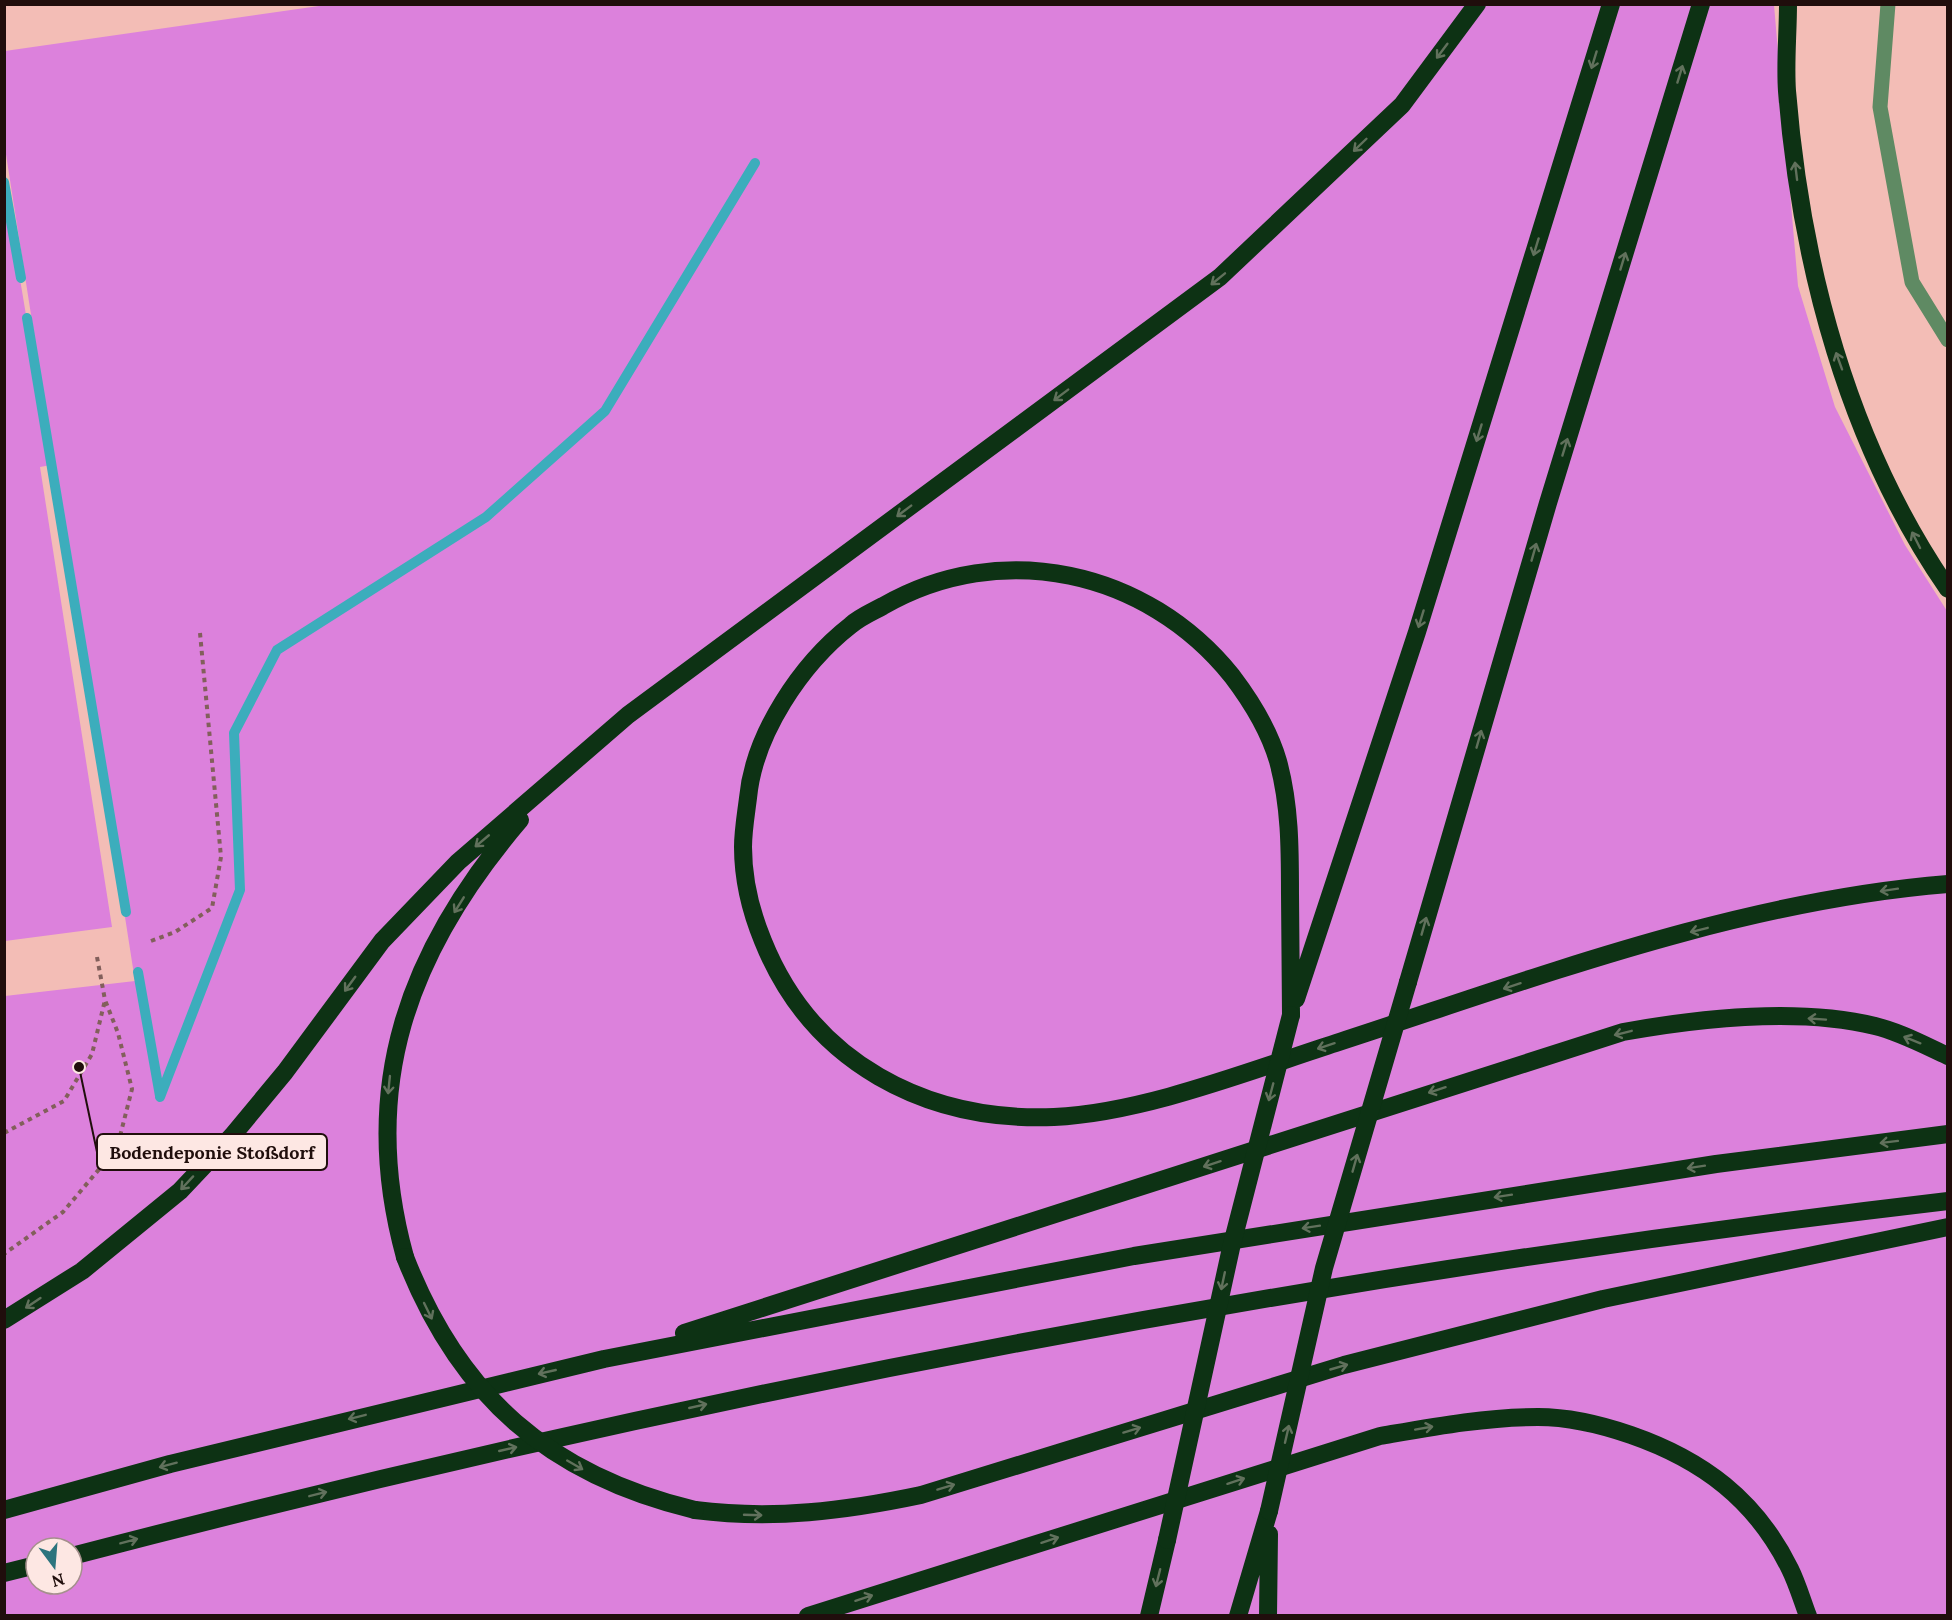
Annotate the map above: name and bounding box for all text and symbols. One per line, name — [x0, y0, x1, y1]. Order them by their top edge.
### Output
one-way arrow — [1435, 43, 1448, 59]
one-way arrow — [1588, 50, 1599, 69]
one-way arrow — [1675, 65, 1686, 84]
one-way arrow — [1352, 138, 1367, 152]
one-way arrow — [1790, 162, 1801, 182]
one-way arrow — [1530, 237, 1541, 256]
one-way arrow — [1618, 252, 1629, 271]
one-way arrow — [1210, 272, 1226, 285]
one-way arrow — [1833, 352, 1844, 371]
one-way arrow — [1054, 389, 1070, 401]
one-way arrow — [1473, 423, 1484, 442]
one-way arrow — [1560, 438, 1571, 457]
one-way arrow — [897, 505, 913, 517]
one-way arrow — [1909, 531, 1921, 549]
one-way arrow — [1529, 543, 1540, 562]
one-way arrow — [1415, 609, 1426, 628]
one-way arrow — [1474, 730, 1485, 749]
one-way arrow — [475, 834, 490, 848]
one-way arrow — [1880, 884, 1900, 895]
one-way arrow — [453, 896, 465, 913]
one-way arrow — [1419, 917, 1430, 936]
one-way arrow — [1689, 924, 1708, 936]
one-way arrow — [344, 975, 357, 991]
one-way arrow — [1503, 981, 1522, 992]
one-way arrow — [1807, 1013, 1827, 1024]
one-way arrow — [1614, 1027, 1633, 1039]
one-way arrow — [1903, 1034, 1922, 1045]
one-way arrow — [1317, 1041, 1336, 1052]
one-way arrow — [383, 1075, 394, 1094]
one-way arrow — [1265, 1083, 1276, 1102]
one-way arrow — [1428, 1086, 1447, 1097]
callout: Bodendeponie Stoßdorf — [97, 1134, 327, 1170]
one-way arrow — [1880, 1136, 1900, 1147]
text: Bodendeponie Stoßdorf — [109, 1141, 316, 1164]
one-way arrow — [1350, 1154, 1361, 1173]
one-way arrow — [1203, 1160, 1222, 1171]
one-way arrow — [1687, 1162, 1707, 1173]
one-way arrow — [180, 1176, 194, 1191]
one-way arrow — [1494, 1191, 1514, 1202]
one-way arrow — [1301, 1222, 1321, 1233]
one-way arrow — [1217, 1271, 1228, 1291]
one-way arrow — [25, 1296, 42, 1309]
one-way arrow — [422, 1301, 434, 1319]
one-way arrow — [1329, 1361, 1348, 1372]
one-way arrow — [537, 1367, 557, 1378]
one-way arrow — [688, 1400, 707, 1411]
one-way arrow — [348, 1412, 367, 1424]
one-way arrow — [1413, 1423, 1433, 1434]
one-way arrow — [1122, 1424, 1141, 1435]
one-way arrow — [1281, 1424, 1293, 1443]
one-way arrow — [498, 1442, 517, 1454]
one-way arrow — [159, 1459, 178, 1471]
one-way arrow — [566, 1459, 583, 1471]
one-way arrow — [1226, 1475, 1245, 1486]
one-way arrow — [936, 1481, 955, 1492]
one-way arrow — [308, 1487, 327, 1499]
one-way arrow — [743, 1510, 763, 1521]
one-way arrow — [1040, 1533, 1059, 1544]
one-way arrow — [119, 1534, 138, 1546]
north arrow — [24, 1536, 84, 1596]
one-way arrow — [1151, 1568, 1163, 1587]
text: N — [49, 1569, 67, 1592]
one-way arrow — [854, 1592, 873, 1603]

